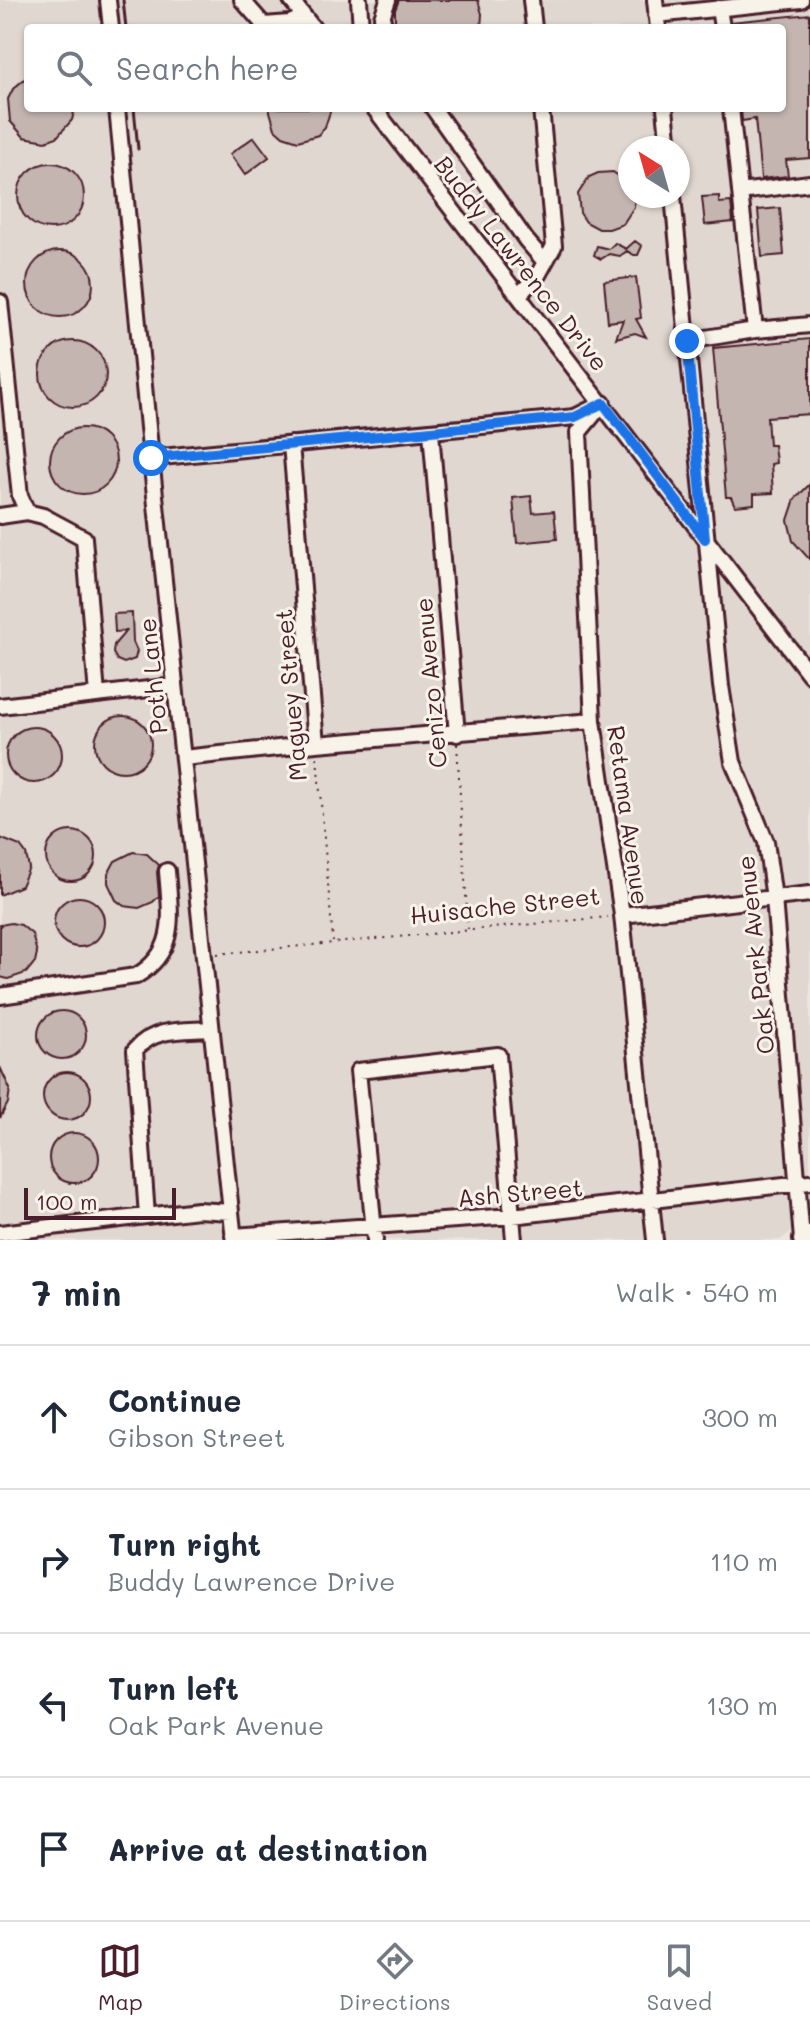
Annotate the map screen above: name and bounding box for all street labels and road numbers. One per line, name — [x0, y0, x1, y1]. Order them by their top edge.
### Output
street label: Buddy Lawrence Drive — [428, 149, 616, 377]
street label: Cenizo Avenue — [407, 597, 453, 769]
street label: Maguey Street — [267, 608, 313, 782]
street label: Poth Lane — [131, 616, 173, 736]
street label: Retama Avenue — [601, 723, 657, 907]
street label: Oak Park Avenue — [729, 854, 781, 1056]
street label: Huisache Street — [409, 880, 601, 930]
street label: Ash Street — [456, 1171, 584, 1213]

